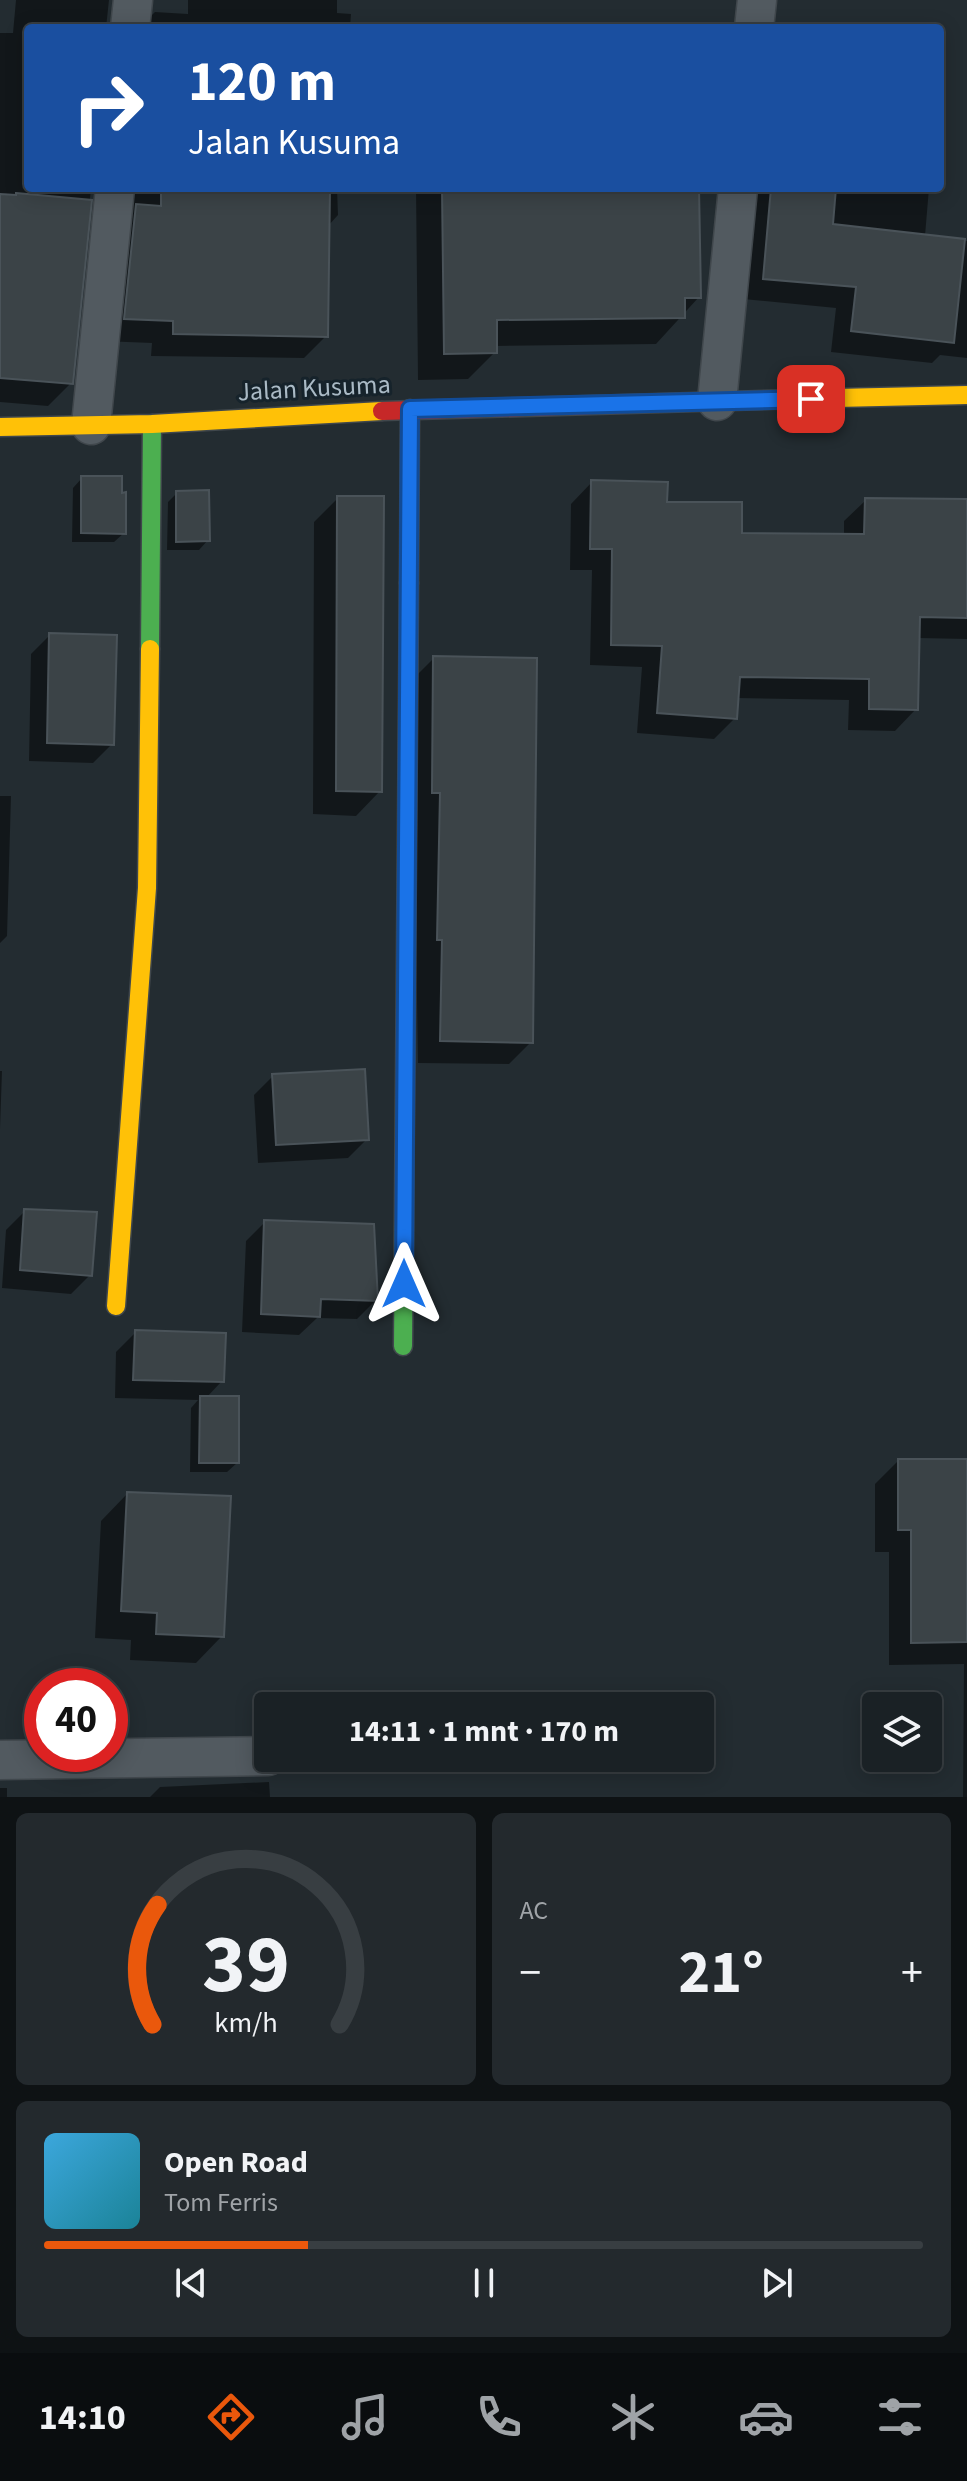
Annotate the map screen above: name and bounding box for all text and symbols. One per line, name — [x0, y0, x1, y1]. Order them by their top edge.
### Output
text: 120 m — [188, 43, 336, 122]
icon: right — [56, 56, 160, 160]
text: Jalan Kusuma — [188, 117, 400, 168]
pin — [777, 365, 845, 433]
street label: Jalan Kusuma — [237, 366, 391, 410]
icon: arrive — [789, 377, 833, 421]
position arrow — [362, 1242, 446, 1326]
speed limit sign: 40 — [24, 1668, 128, 1772]
map controls — [862, 1692, 942, 1772]
button: layers — [862, 1692, 942, 1772]
text: 14:11 · 1 mnt · 170 m — [349, 1710, 619, 1753]
text: AC — [520, 1892, 548, 1929]
text: 39 — [202, 1906, 290, 2024]
text: 21° — [679, 1931, 764, 2016]
text: − — [520, 1942, 541, 2005]
text: + — [901, 1942, 923, 2005]
text: km/h — [214, 2003, 277, 2043]
text: Open Road — [164, 2141, 308, 2184]
text: Tom Ferris — [164, 2184, 278, 2221]
icon: previous — [169, 2261, 213, 2305]
icon: pause — [462, 2261, 506, 2305]
icon: next — [755, 2261, 799, 2305]
icon: directions — [203, 2389, 259, 2445]
icon: music — [337, 2389, 393, 2445]
icon: phone — [471, 2389, 527, 2445]
icon: climate — [605, 2389, 661, 2445]
icon: car — [738, 2389, 794, 2445]
icon: filters — [872, 2389, 928, 2445]
text: 14:10 — [39, 2392, 126, 2443]

